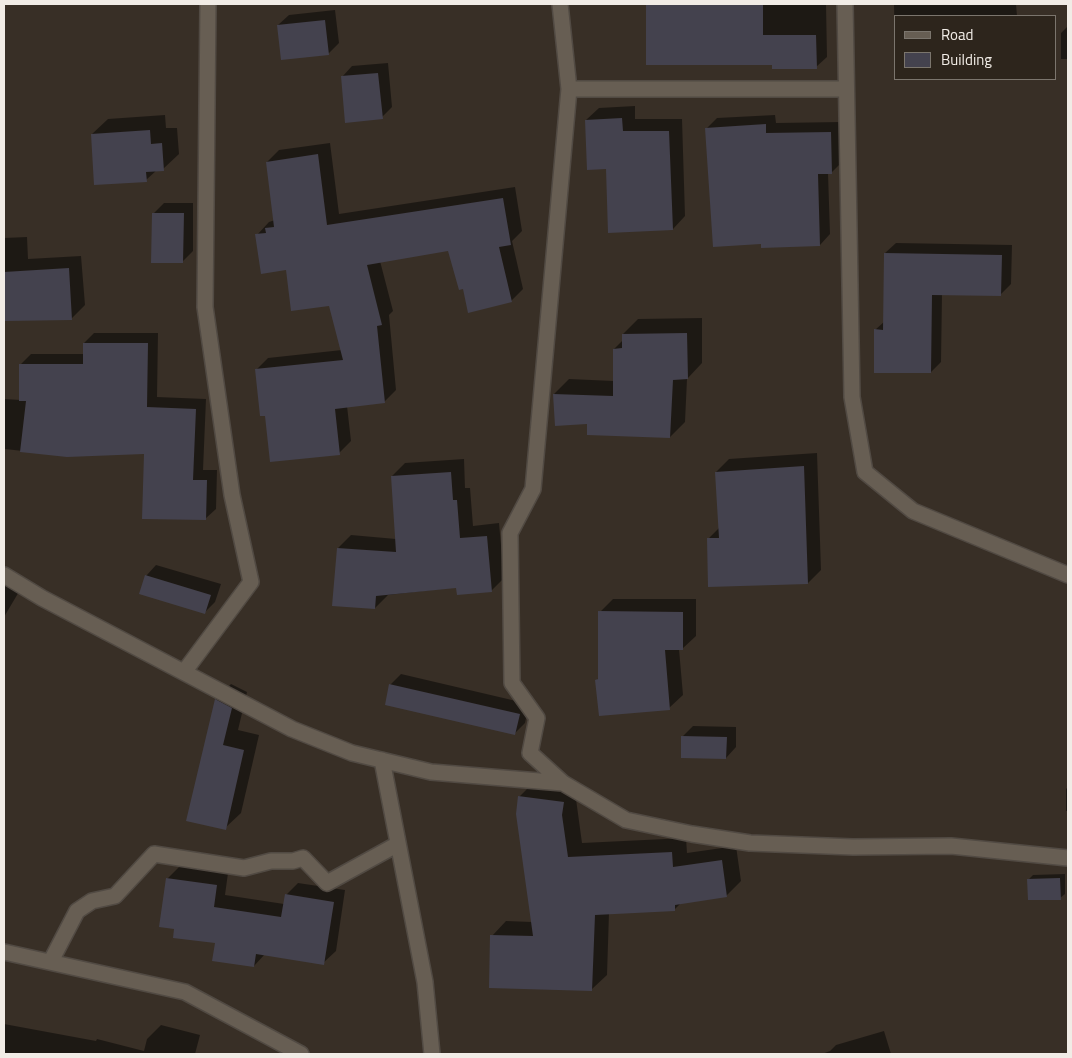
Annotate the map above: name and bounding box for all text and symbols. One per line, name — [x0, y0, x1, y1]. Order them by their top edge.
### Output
legend — [894, 15, 1057, 80]
text: Road — [941, 23, 973, 46]
text: Building — [941, 48, 992, 71]

